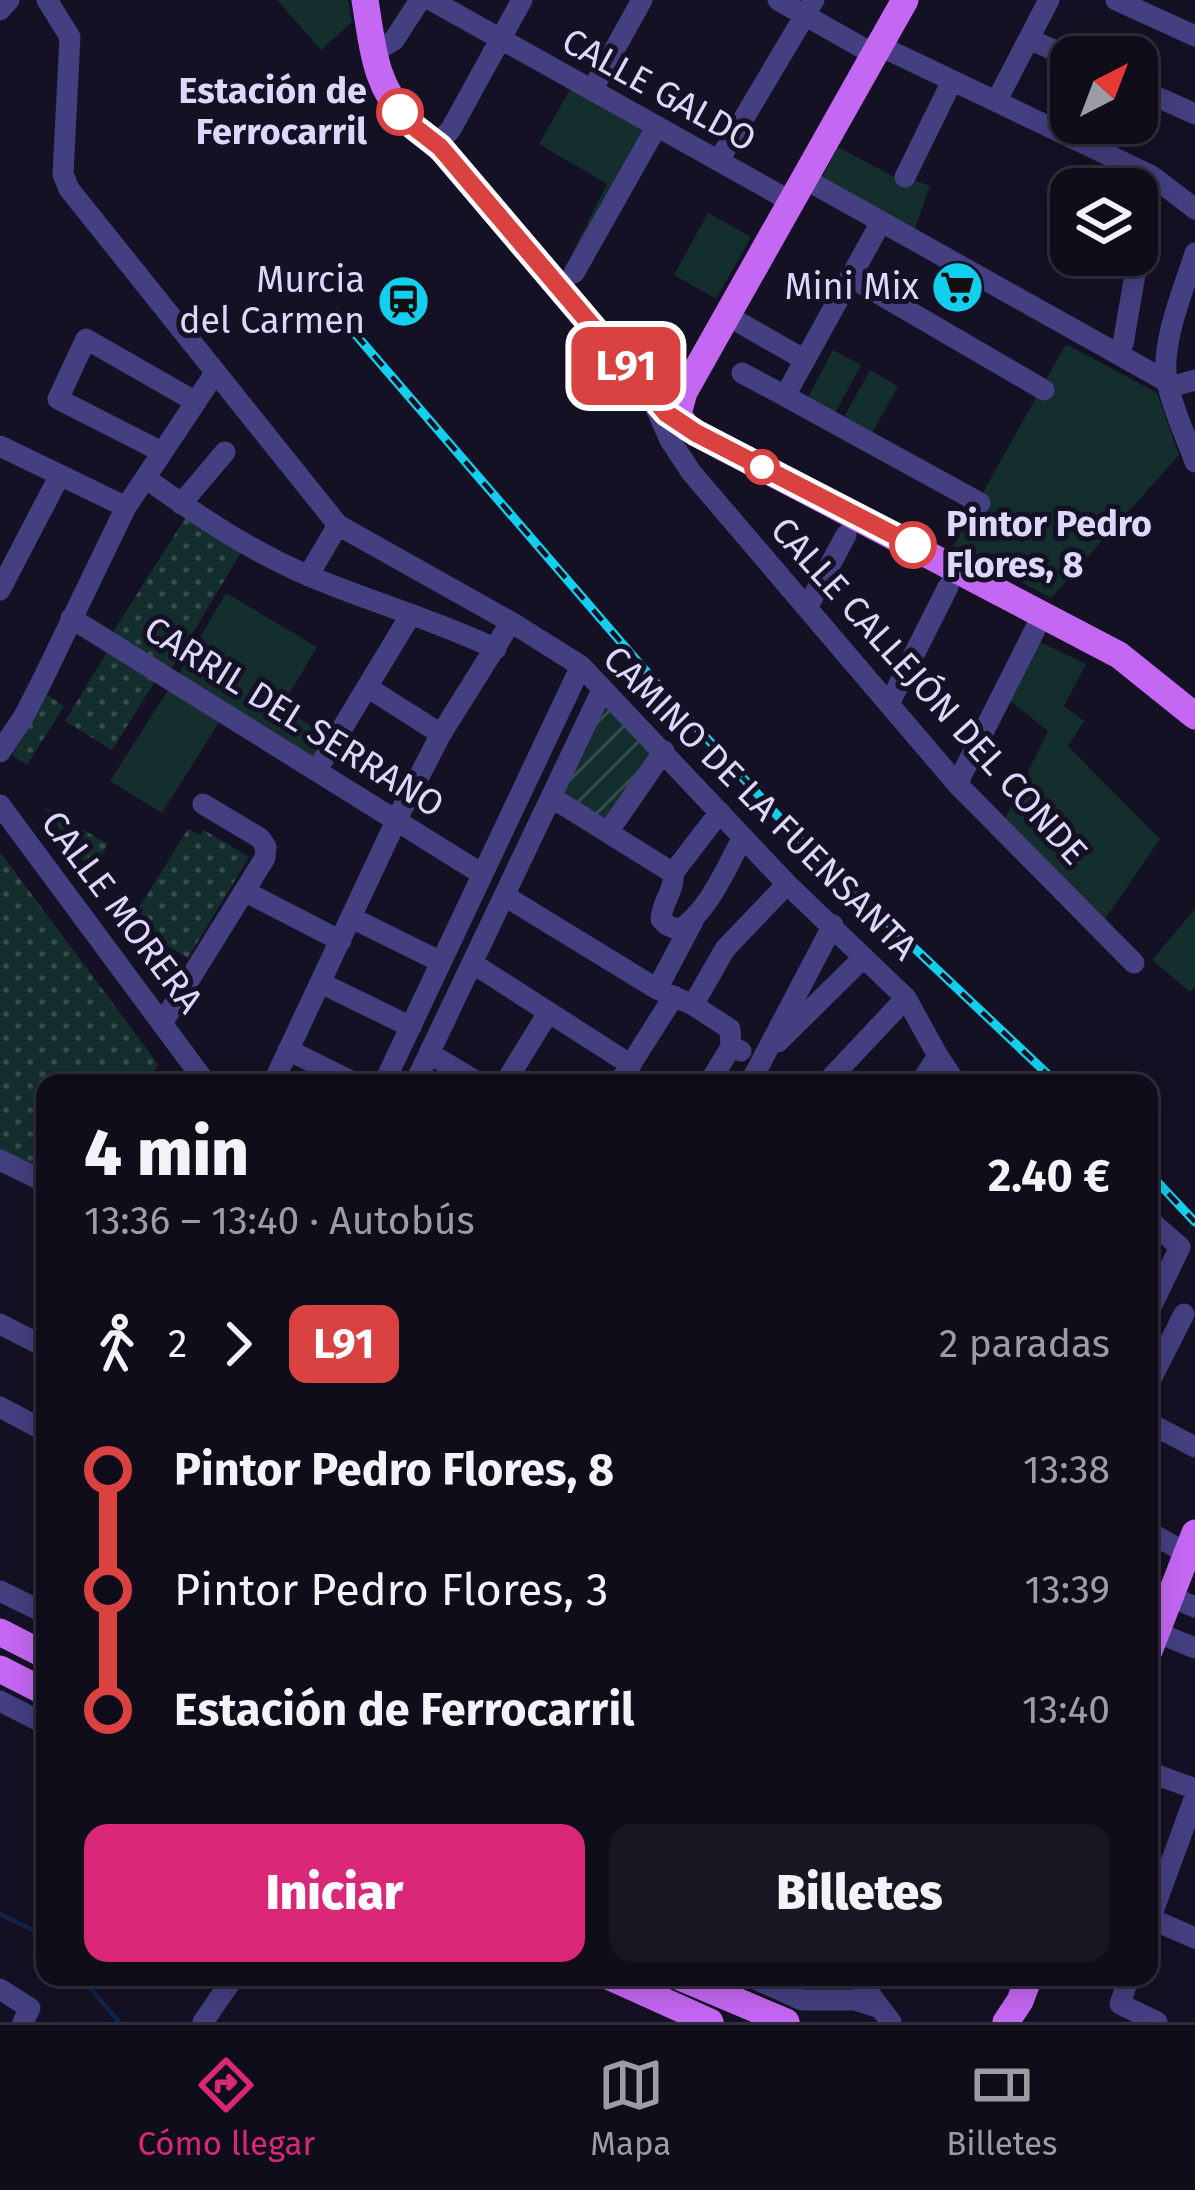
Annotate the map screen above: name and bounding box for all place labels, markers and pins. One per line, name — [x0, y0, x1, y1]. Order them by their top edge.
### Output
place label: Estación de Ferrocarril — [178, 69, 367, 154]
marker: Estación de Ferrocarril — [378, 90, 422, 134]
place label: Murcia del Carmen — [179, 258, 365, 343]
supermarket icon: Mini Mix — [930, 259, 986, 315]
place label: Mini Mix — [784, 265, 920, 309]
station icon: Murcia del Carmen — [376, 273, 432, 329]
unlabelled marker — [746, 451, 778, 483]
place label: Pintor Pedro Flores, 8 — [946, 502, 1152, 587]
marker: Pintor Pedro Flores, 8 — [891, 523, 935, 567]

